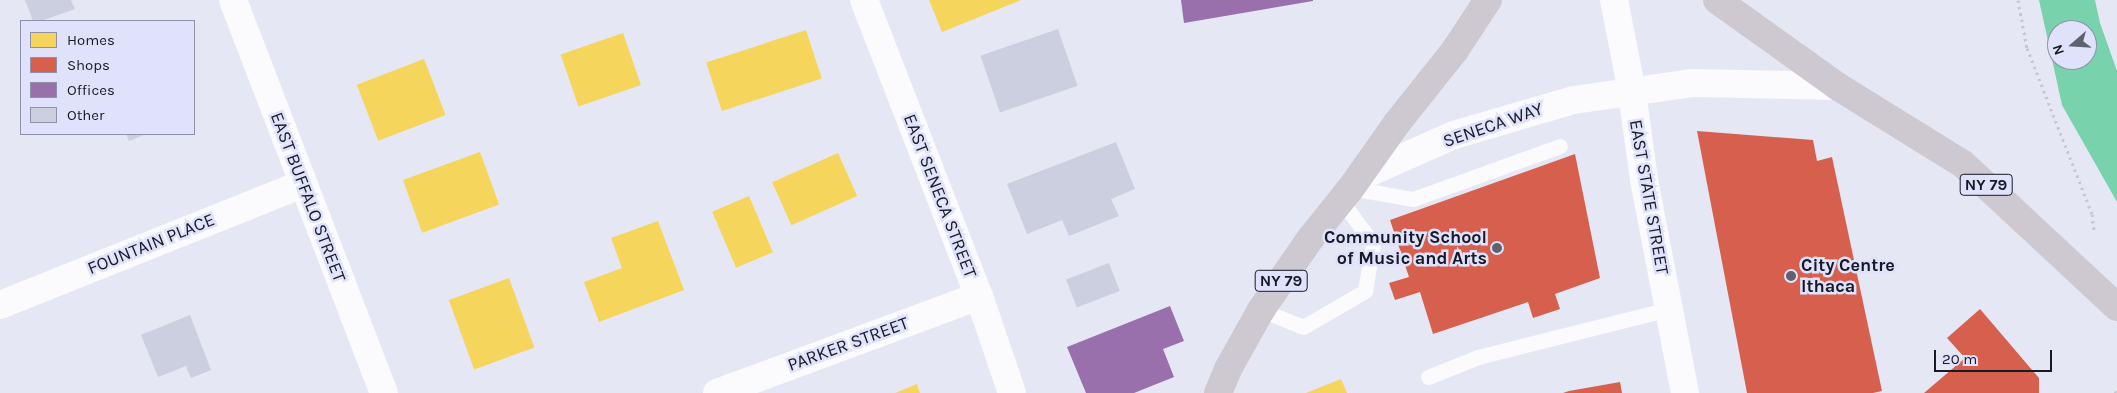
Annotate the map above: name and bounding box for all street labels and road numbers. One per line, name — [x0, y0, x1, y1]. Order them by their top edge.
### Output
street label: SENECA WAY — [1440, 98, 1546, 152]
street label: EAST BUFFALO STREET — [266, 109, 350, 285]
street label: EAST SENECA STREET — [899, 111, 981, 281]
street label: EAST STATE STREET — [1625, 118, 1673, 276]
road number: NY 79 — [1958, 172, 2014, 198]
street label: FOUNTAIN PLACE — [84, 209, 218, 279]
road number: NY 79 — [1254, 268, 1308, 294]
street label: PARKER STREET — [785, 312, 911, 376]

